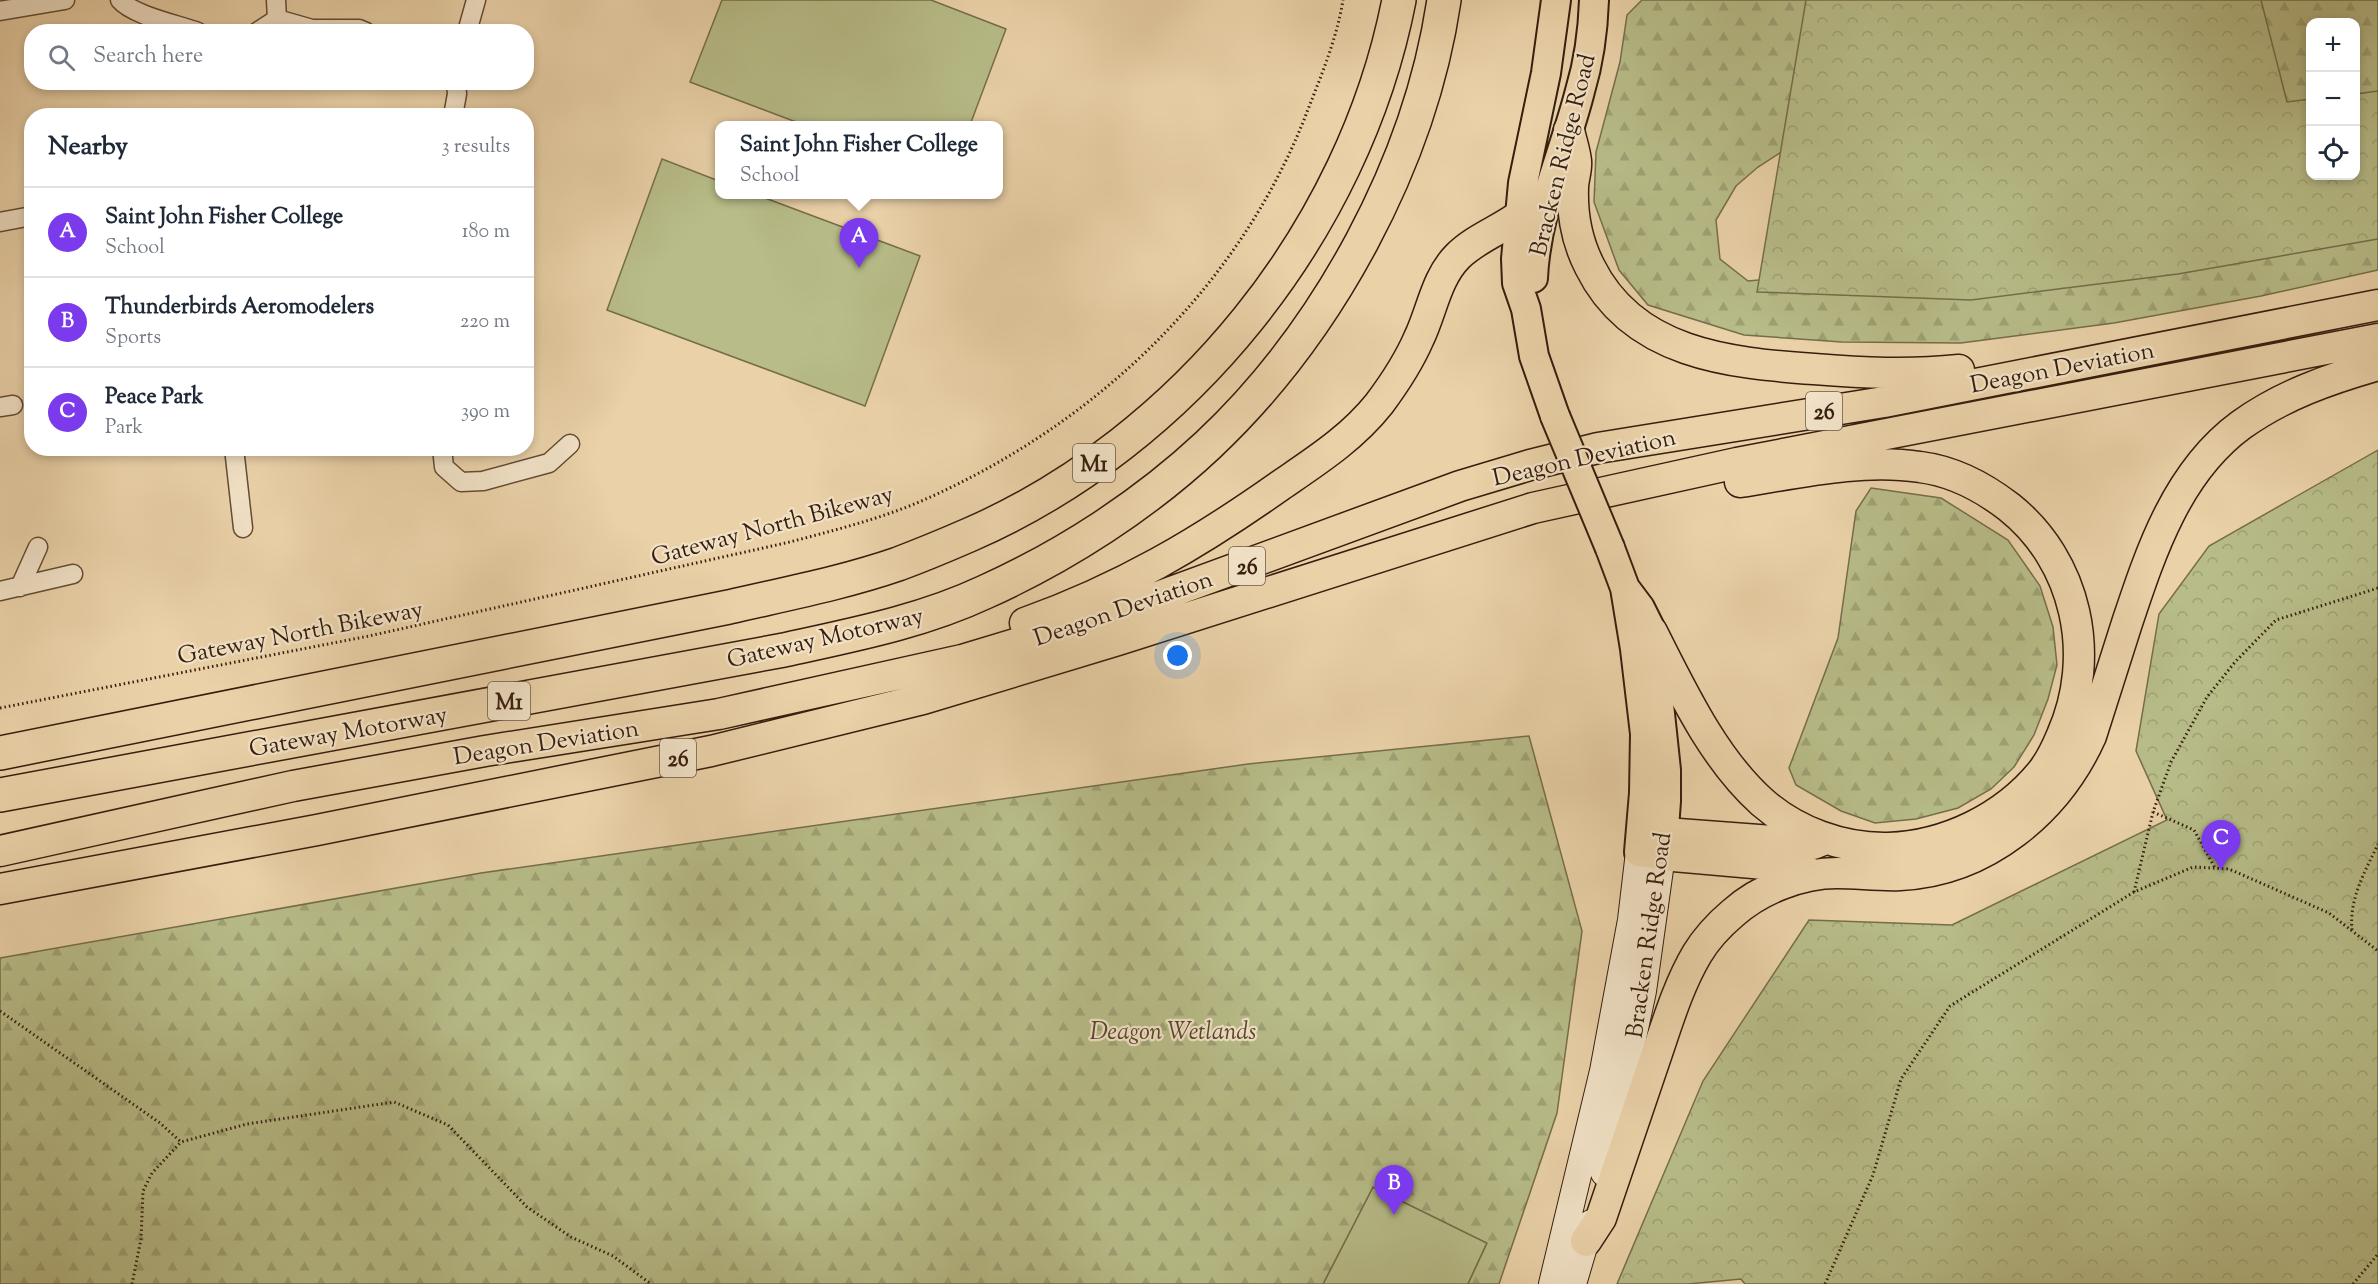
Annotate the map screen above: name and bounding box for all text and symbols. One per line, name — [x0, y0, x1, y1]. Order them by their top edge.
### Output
map controls — [2306, 18, 2360, 180]
button: + — [2306, 18, 2360, 72]
search box — [24, 24, 534, 90]
icon: search — [45, 41, 78, 74]
text: Search here — [93, 41, 203, 73]
street label: Bracken Ridge Road — [1522, 50, 1606, 260]
button: − — [2306, 72, 2360, 126]
popup — [715, 121, 1003, 199]
button: locate — [2306, 126, 2360, 180]
text: Nearby — [48, 129, 128, 166]
text: Saint John Fisher College — [740, 130, 978, 162]
text: 3 results — [441, 133, 510, 162]
text: School — [740, 162, 800, 191]
text: Saint John Fisher College — [105, 202, 343, 234]
text: A — [59, 218, 76, 247]
text: 180 m — [462, 218, 510, 247]
pin: A — [840, 218, 878, 268]
text: School — [105, 234, 165, 263]
text: Thunderbirds Aeromodelers — [105, 292, 374, 324]
text: B — [61, 308, 74, 337]
text: 220 m — [460, 308, 510, 337]
text: Sports — [105, 324, 161, 353]
street label: Deagon Deviation — [1967, 334, 2157, 404]
text: Peace Park — [105, 382, 204, 414]
road number: 26 — [1806, 392, 1842, 430]
text: C — [59, 398, 76, 427]
text: 390 m — [461, 398, 510, 427]
text: Park — [105, 414, 143, 443]
street label: Deagon Deviation — [1489, 421, 1679, 497]
road number: M1 — [1073, 444, 1115, 482]
street label: Gateway North Bikeway — [648, 478, 898, 576]
road number: 26 — [1229, 547, 1265, 585]
street label: Deagon Deviation — [1030, 563, 1218, 656]
street label: Gateway North Bikeway — [175, 593, 426, 674]
street label: Gateway Motorway — [724, 600, 927, 678]
your location — [1163, 641, 1192, 670]
road number: M1 — [488, 682, 530, 720]
street label: Gateway Motorway — [246, 699, 450, 767]
street label: Deagon Deviation — [451, 713, 641, 775]
road number: 26 — [660, 739, 696, 777]
pin: C — [2202, 820, 2240, 870]
street label: Bracken Ridge Road — [1619, 830, 1681, 1041]
park label: Deagon Wetlands — [1090, 1016, 1256, 1050]
pin: B — [1374, 1166, 1414, 1215]

